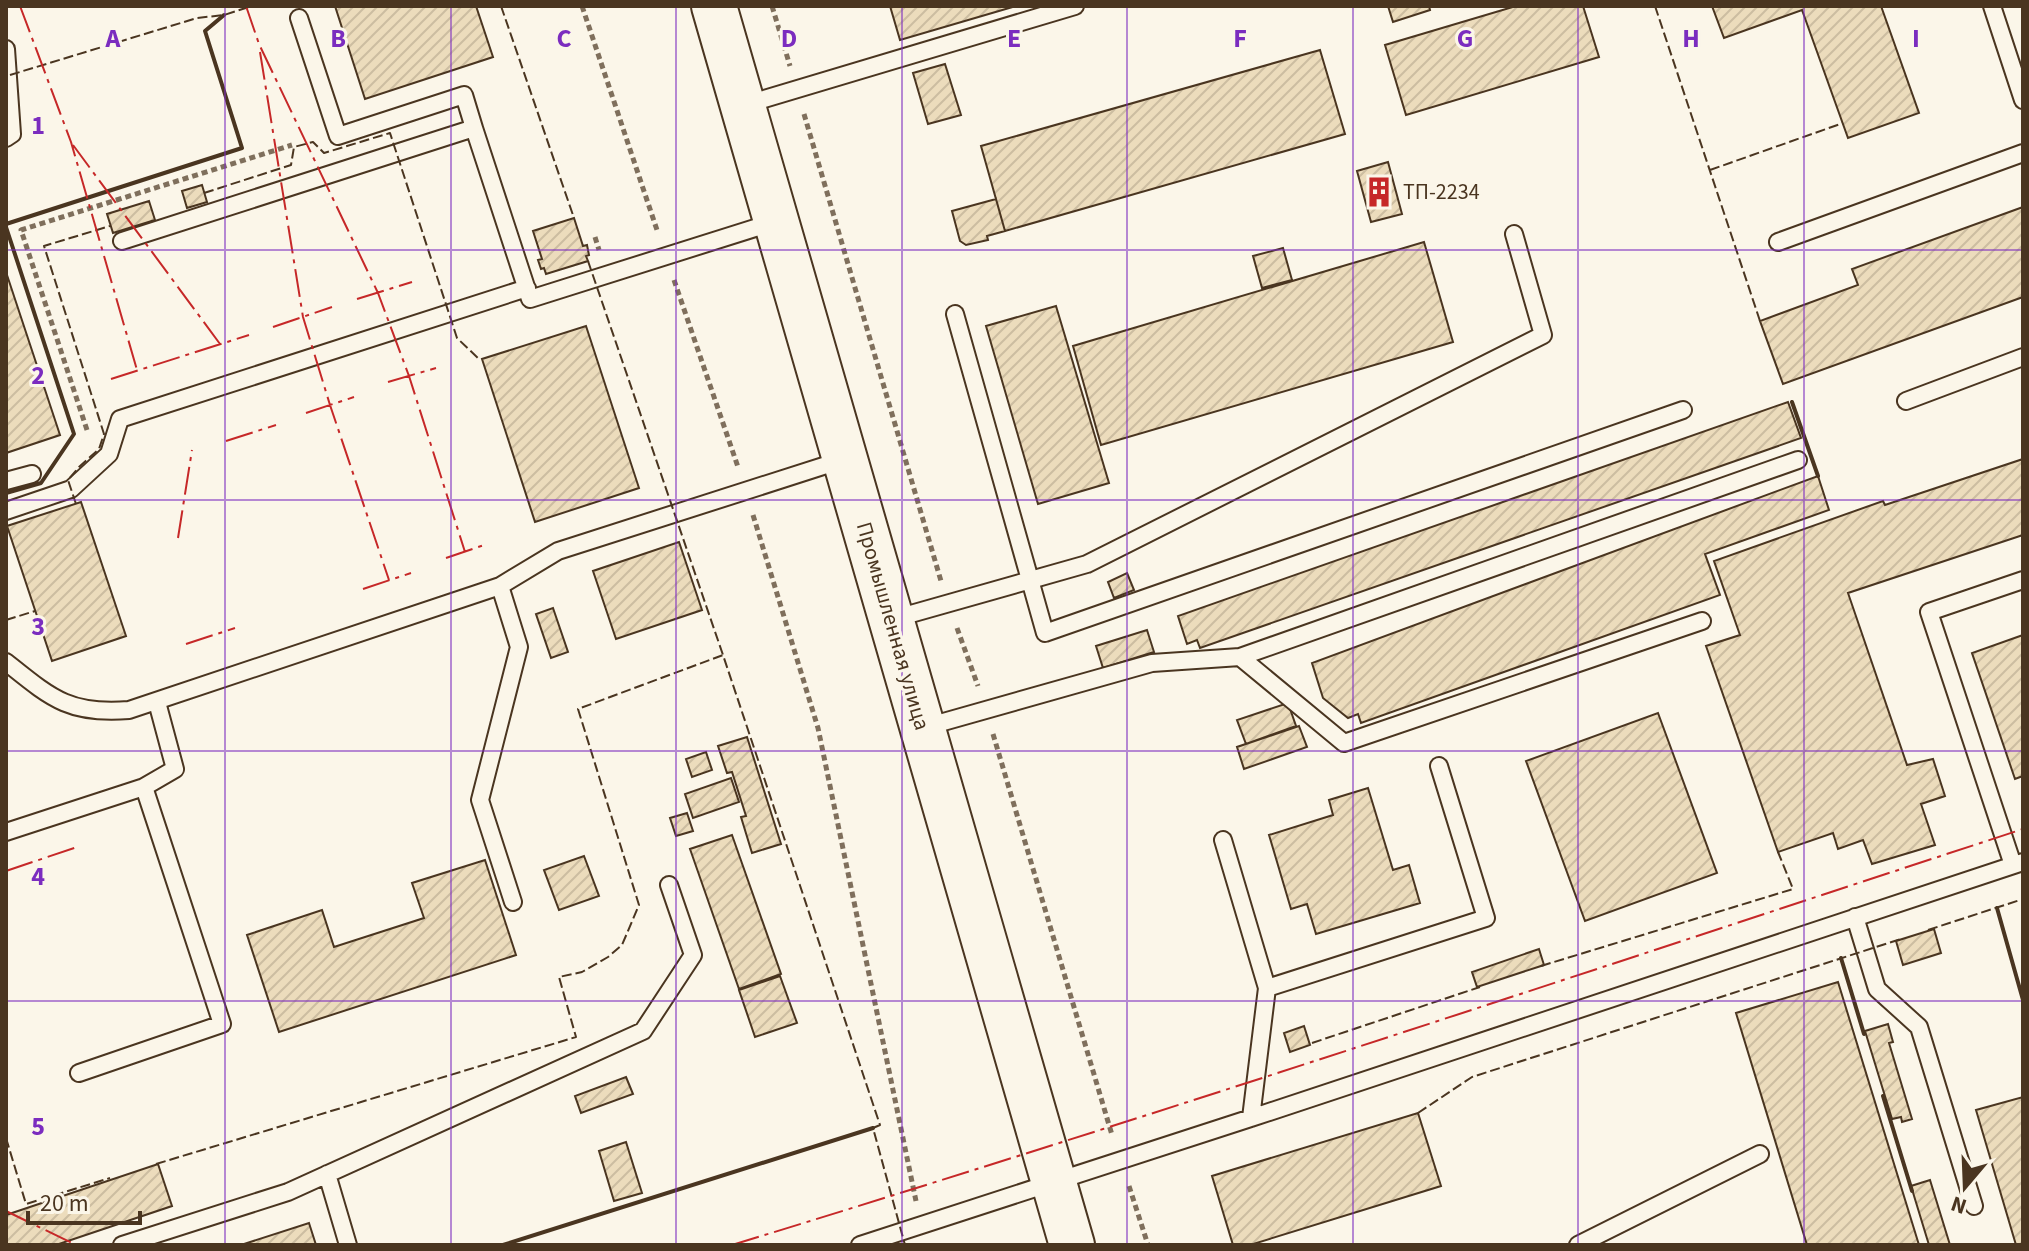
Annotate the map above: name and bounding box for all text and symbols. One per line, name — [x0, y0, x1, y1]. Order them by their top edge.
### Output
text: A — [105, 20, 122, 57]
text: B — [330, 20, 346, 57]
text: C — [556, 20, 572, 57]
text: D — [781, 20, 797, 57]
text: E — [1007, 20, 1021, 57]
text: F — [1233, 20, 1247, 57]
text: G — [1457, 20, 1473, 57]
text: H — [1682, 20, 1700, 57]
text: I — [1912, 20, 1920, 57]
text: 1 — [31, 107, 45, 144]
building icon: ТП-2234 — [1362, 175, 1396, 209]
place label: ТП-2234 — [1403, 176, 1480, 208]
text: 2 — [31, 357, 45, 394]
street label: Промышленная улица — [848, 518, 938, 734]
text: 3 — [31, 608, 45, 645]
text: 4 — [31, 858, 45, 895]
text: 5 — [31, 1108, 45, 1145]
north arrow — [1925, 1147, 2005, 1227]
scale bar — [28, 1175, 140, 1225]
text: 20 m — [40, 1186, 89, 1221]
text: N — [1947, 1187, 1971, 1222]

